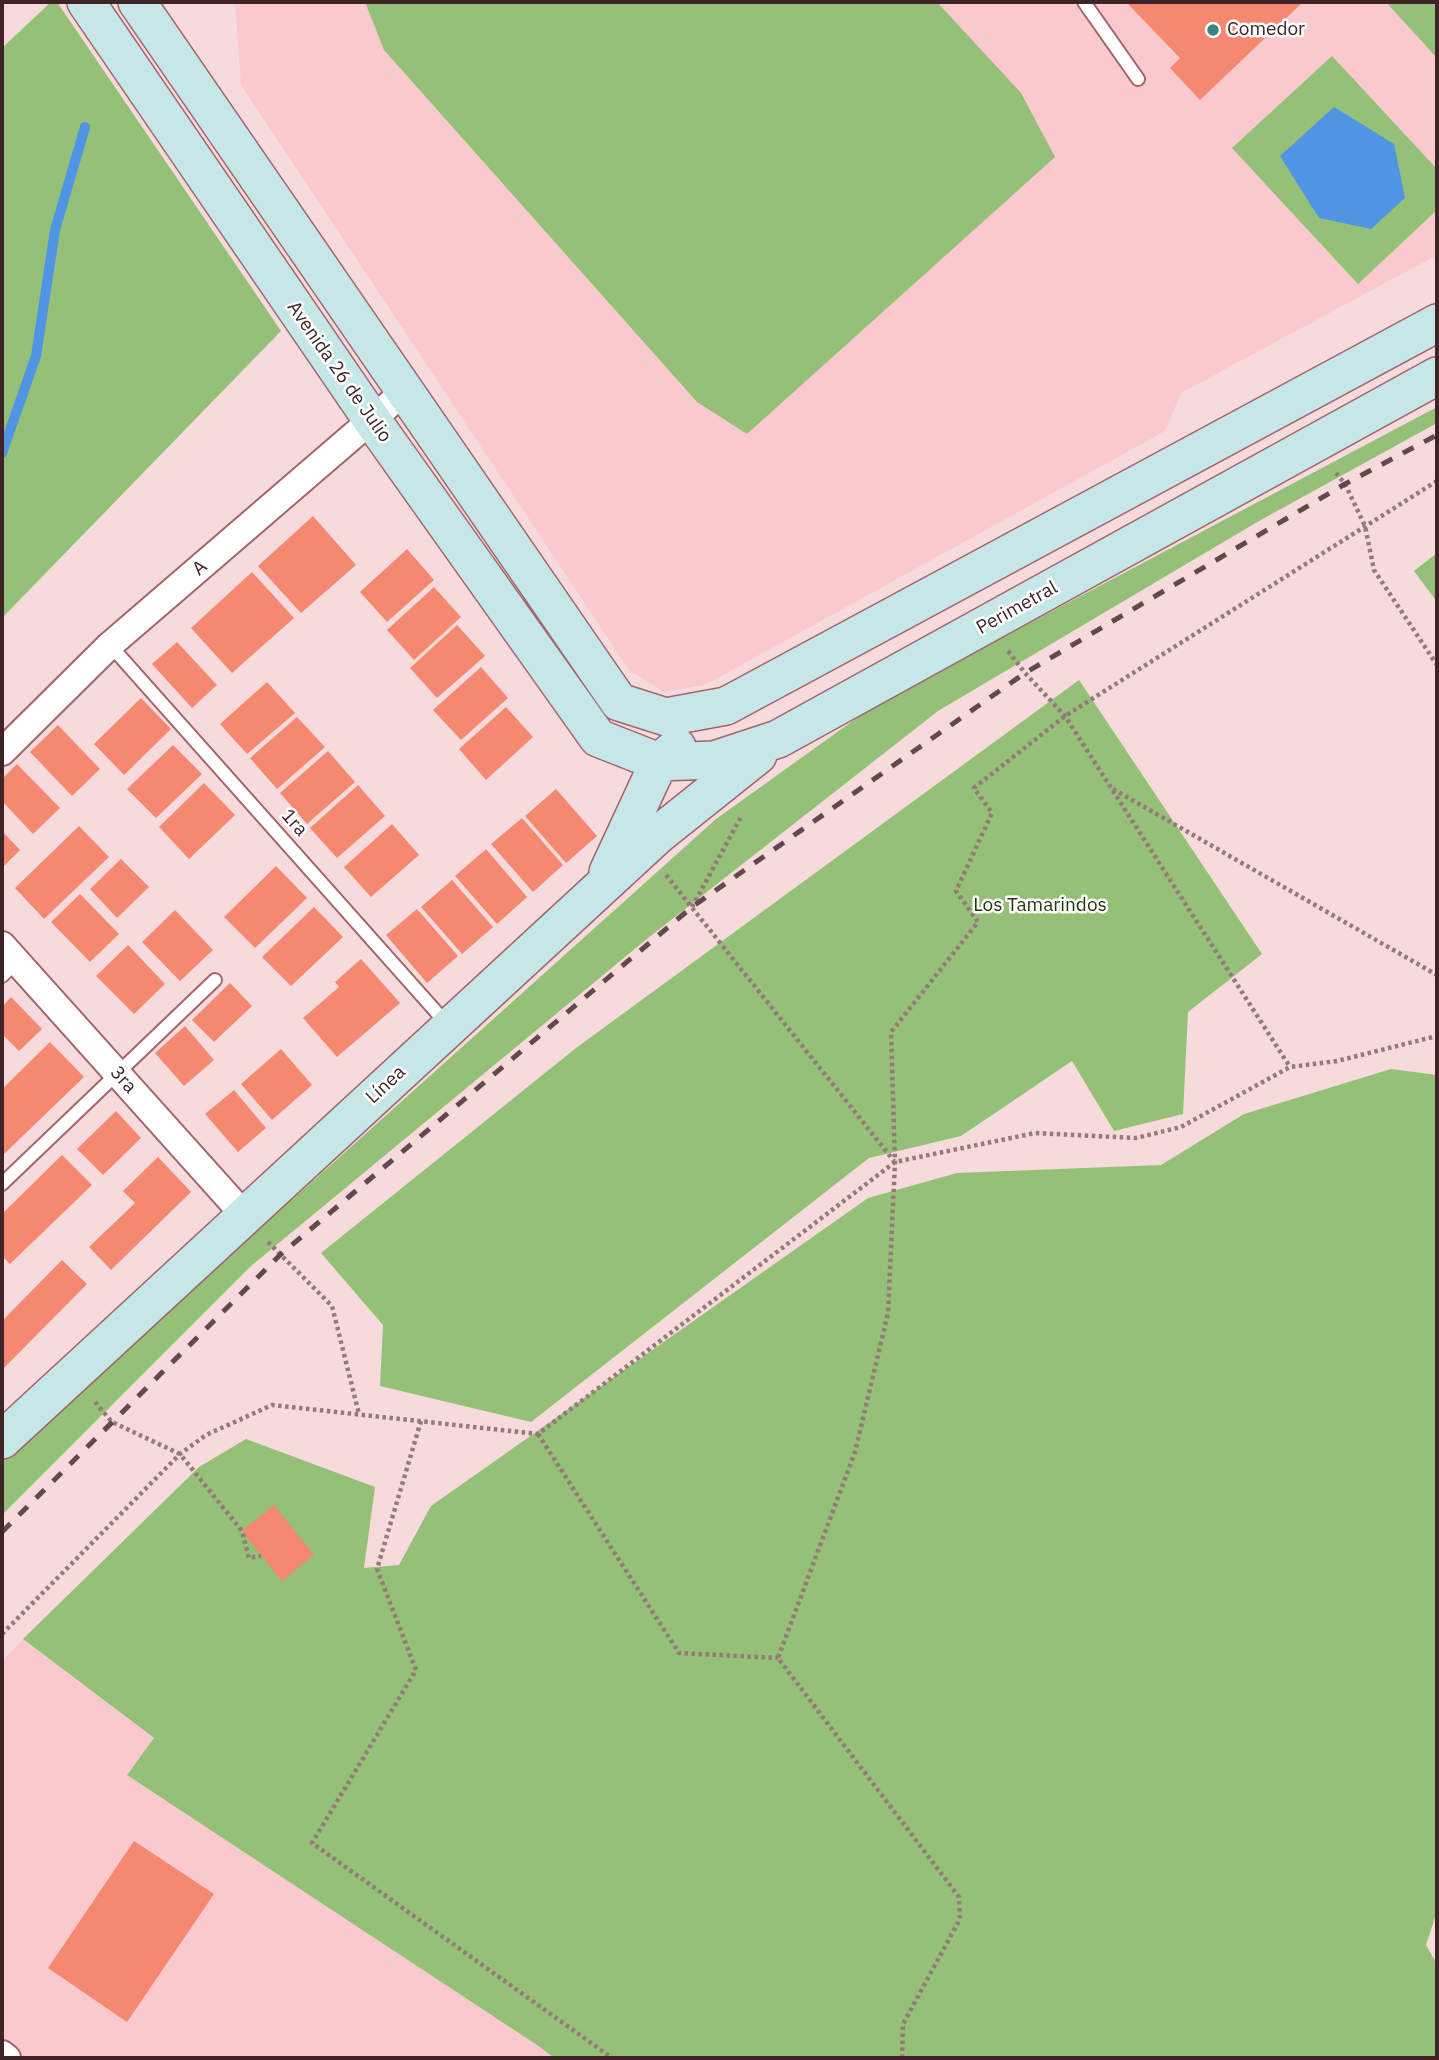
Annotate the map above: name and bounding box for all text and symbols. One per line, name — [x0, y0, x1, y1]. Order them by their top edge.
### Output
place label: Comedor — [1227, 19, 1305, 41]
marker: Comedor — [1205, 22, 1221, 38]
street label: Avenida 26 de Julio — [282, 297, 396, 447]
street label: A — [188, 555, 212, 581]
street label: Perimetral — [972, 576, 1062, 640]
street label: 1ra — [276, 805, 312, 841]
park label: Los Tamarindos — [973, 895, 1107, 917]
street label: Línea — [362, 1061, 410, 1109]
street label: 3ra — [105, 1062, 141, 1098]

